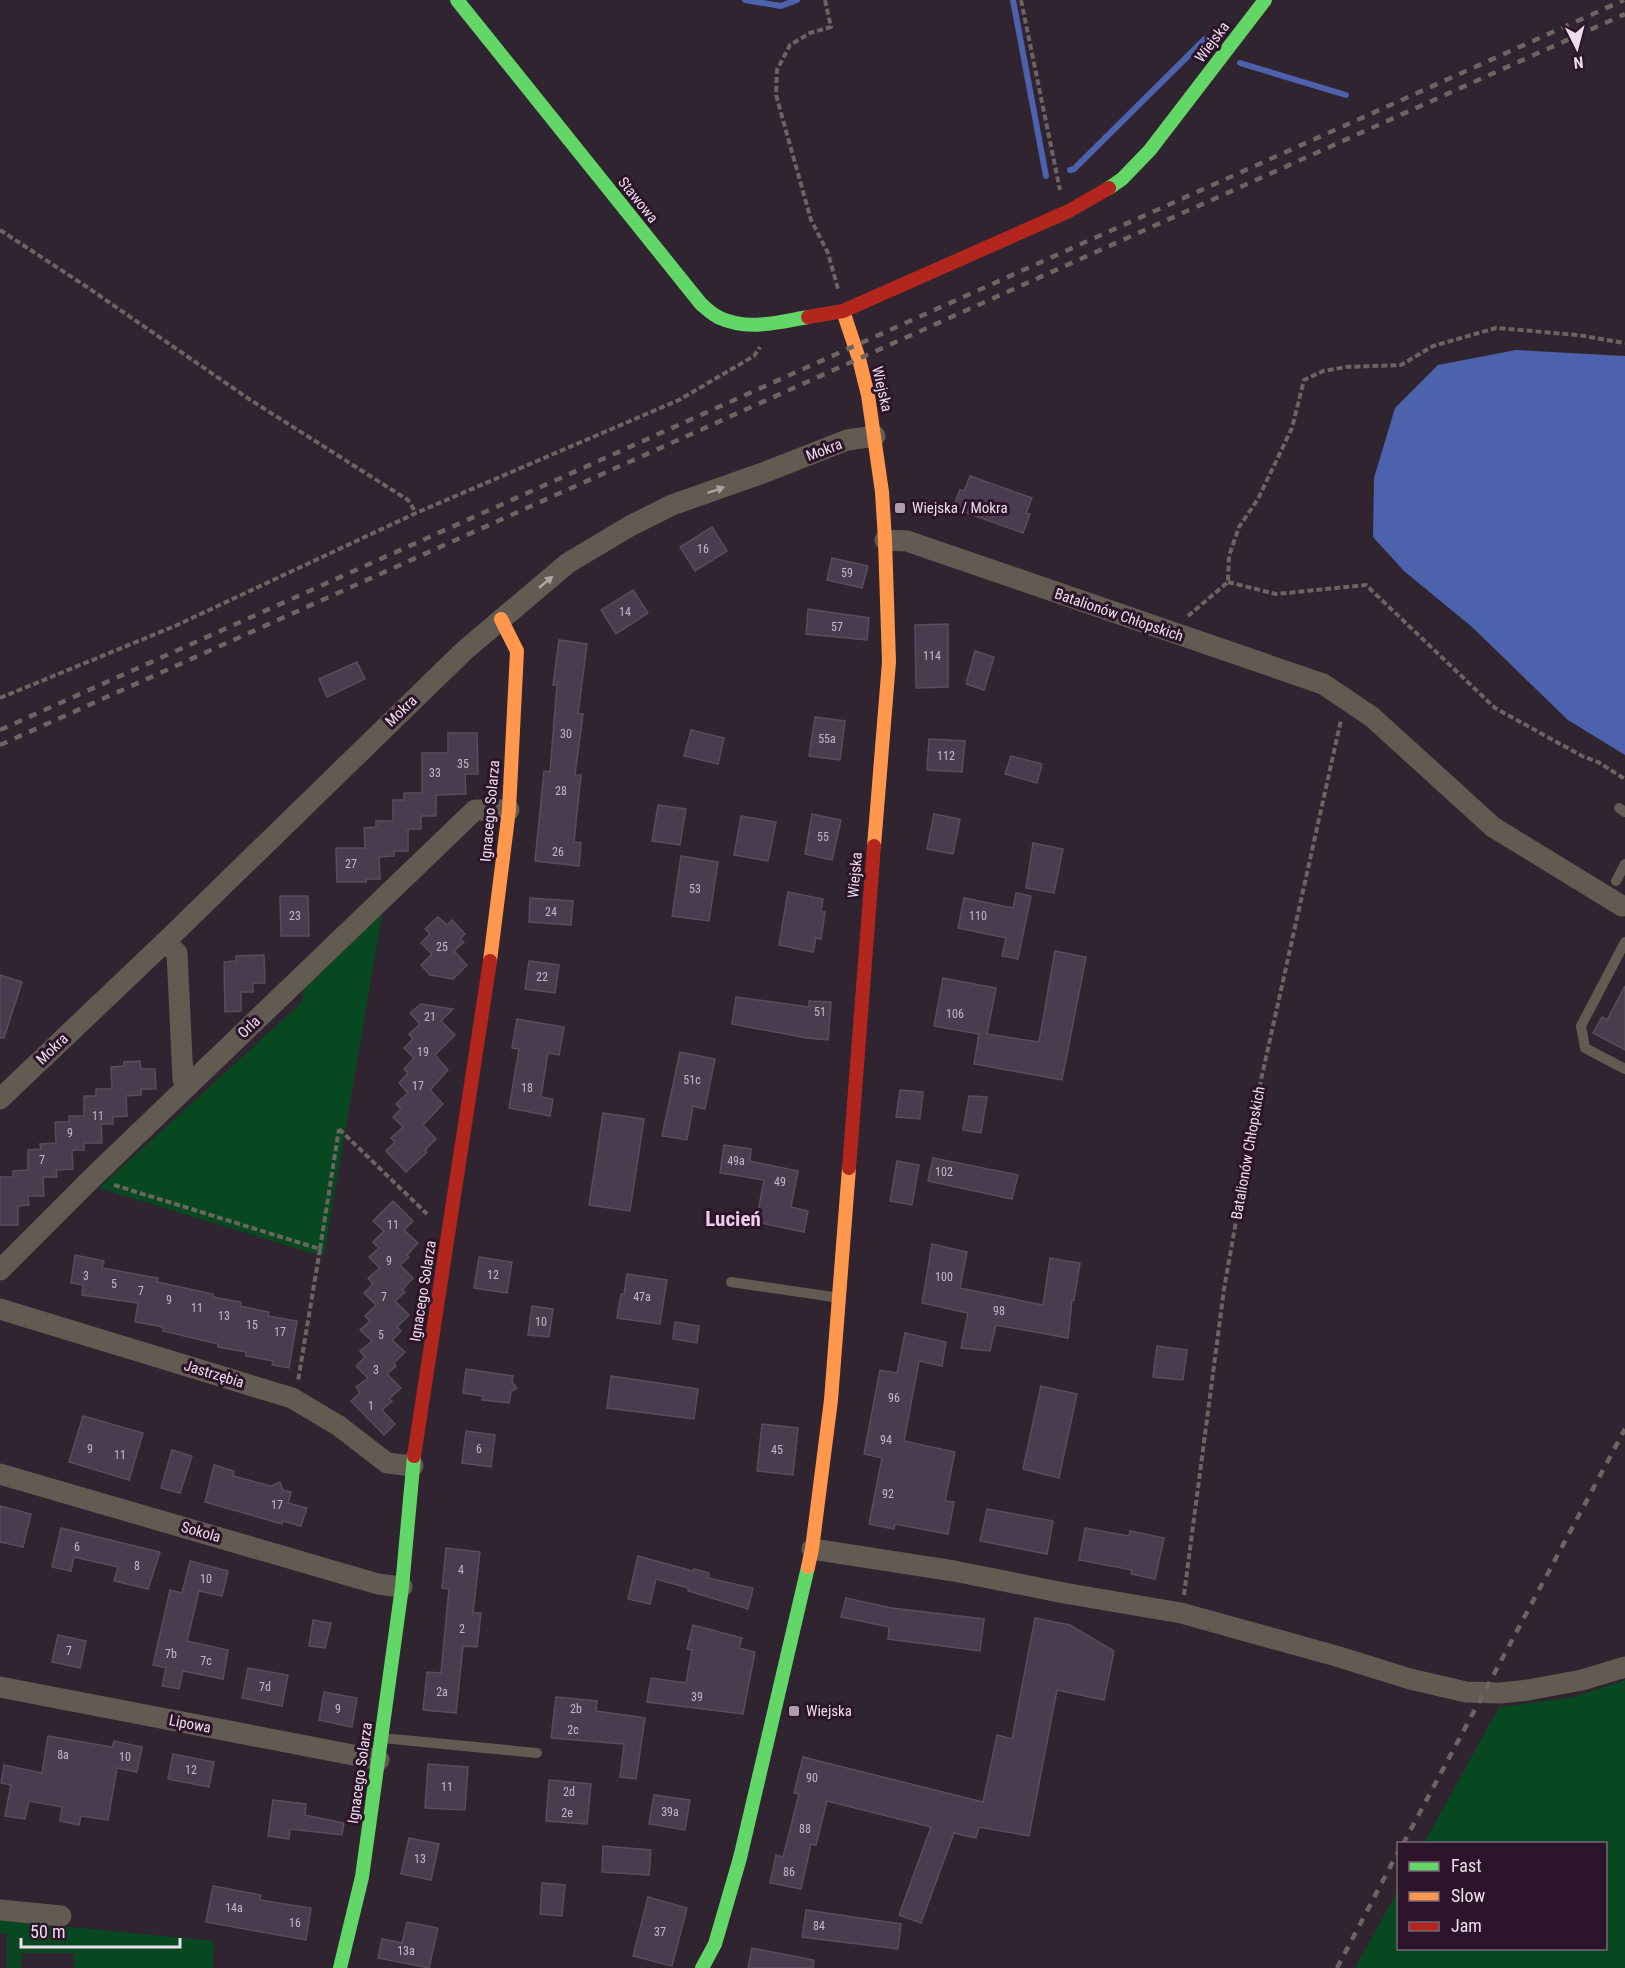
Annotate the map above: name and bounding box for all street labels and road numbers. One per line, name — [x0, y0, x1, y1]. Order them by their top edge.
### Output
street label: Wiejska — [1191, 18, 1233, 66]
street label: Stawowa — [614, 173, 662, 227]
street label: Wiejska — [868, 365, 896, 413]
street label: Mokra — [803, 435, 845, 465]
street label: Batalionów Chłopskich — [1052, 585, 1186, 645]
street label: Mokra — [381, 692, 421, 730]
street label: Ignacego Solarza — [477, 759, 503, 863]
street label: Wiejska — [844, 851, 866, 899]
street label: Orla — [234, 1012, 264, 1042]
street label: Mokra — [32, 1030, 72, 1068]
street label: Batalionów Chłopskich — [1227, 1085, 1269, 1221]
street label: Ignacego Solarza — [406, 1239, 440, 1343]
street label: Jastrzębia — [182, 1356, 246, 1392]
street label: Sokola — [179, 1518, 223, 1546]
street label: Lipowa — [167, 1711, 213, 1737]
street label: Ignacego Solarza — [344, 1721, 376, 1825]

